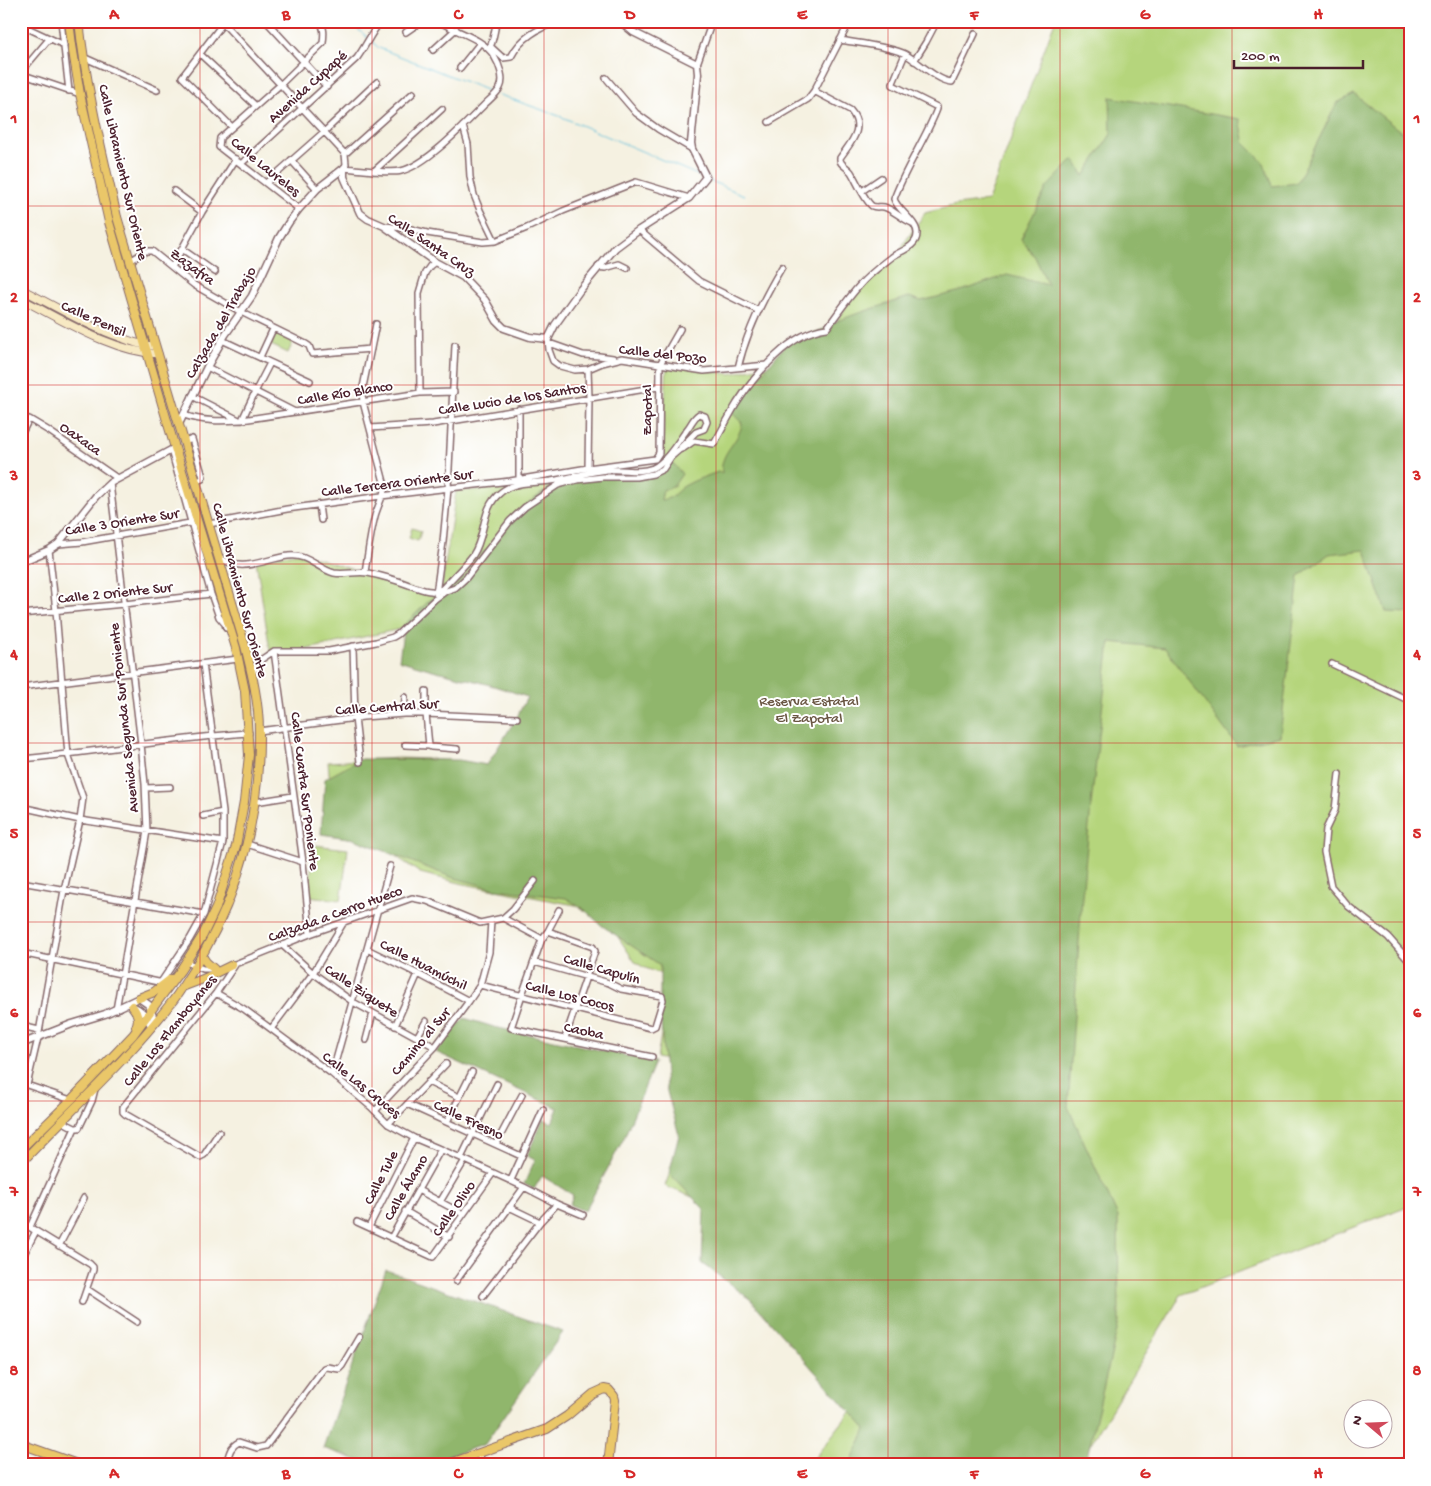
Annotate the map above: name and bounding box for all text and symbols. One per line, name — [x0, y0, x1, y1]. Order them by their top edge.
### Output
text: A — [108, 7, 120, 26]
text: B — [281, 7, 291, 26]
text: C — [453, 7, 464, 26]
text: D — [623, 7, 636, 26]
text: E — [797, 7, 808, 26]
text: F — [969, 7, 980, 26]
text: G — [1140, 7, 1151, 26]
text: H — [1313, 7, 1323, 26]
scale bar — [1234, 38, 1362, 70]
street label: Avenida Cupapé — [265, 47, 352, 128]
text: 200 m — [1241, 48, 1280, 66]
street label: Calle Libramiento Sur Oriente — [93, 83, 151, 262]
text: 1 — [10, 111, 17, 130]
text: 1 — [1413, 111, 1420, 130]
street label: Calle Laureles — [226, 134, 304, 202]
street label: Calle Santa Cruz — [384, 210, 478, 282]
street label: Zazafra — [166, 245, 218, 290]
street label: Calzada del Trabajo — [182, 264, 261, 382]
text: 2 — [10, 290, 18, 309]
text: 2 — [1413, 290, 1421, 309]
street label: Calle Pensil — [58, 297, 129, 342]
street label: Calle del Pozo — [618, 341, 708, 369]
street label: Calle Río Blanco — [296, 378, 394, 410]
street label: Calle Lucio de los Santos — [437, 379, 588, 420]
street label: Zapotal — [639, 385, 657, 435]
street label: Oaxaca — [55, 419, 105, 461]
street label: Calle Tercera Oriente Sur — [321, 466, 476, 502]
text: 3 — [9, 468, 18, 487]
text: 3 — [1412, 468, 1421, 487]
street label: Calle Libramiento Sur Oriente — [207, 501, 271, 680]
street label: Calle 3 Oriente Sur — [64, 505, 182, 541]
street label: Calle 2 Oriente Sur — [57, 579, 175, 609]
street label: Avenida Segunda Sur Poniente — [106, 622, 144, 813]
text: 4 — [9, 647, 18, 666]
text: 4 — [1412, 647, 1421, 666]
park label: Reserva Estatal El Zapotal — [759, 693, 859, 728]
street label: Calle Central Sur — [335, 695, 441, 721]
street label: Calle Cuarta Sur Poniente — [285, 711, 323, 872]
text: 5 — [10, 826, 19, 845]
text: 5 — [1413, 826, 1422, 845]
street label: Calzada a Cerro Hueco — [266, 882, 405, 948]
street label: Calle Huamúchil — [376, 936, 470, 996]
street label: Calle Capulín — [561, 950, 642, 989]
street label: Calle Ziquete — [320, 961, 402, 1022]
street label: Calle Los Flamboyanes — [120, 971, 221, 1091]
street label: Calle Los Cocos — [523, 977, 616, 1017]
street label: Camino al Sur — [388, 1003, 456, 1080]
text: 6 — [10, 1005, 19, 1024]
text: 6 — [1413, 1005, 1422, 1024]
street label: Caoba — [562, 1019, 606, 1045]
street label: Calle Las Cruces — [318, 1048, 404, 1123]
street label: Calle Fresno — [430, 1097, 506, 1145]
street label: Calle Tule — [361, 1148, 403, 1208]
street label: Calle Álamo — [381, 1152, 433, 1224]
street label: Calle Olivo — [429, 1177, 481, 1241]
text: 7 — [9, 1184, 19, 1203]
text: 7 — [1412, 1184, 1422, 1203]
text: 8 — [10, 1363, 19, 1382]
text: 8 — [1413, 1363, 1422, 1382]
north arrow — [1344, 1398, 1394, 1448]
text: N — [1349, 1413, 1368, 1428]
text: A — [108, 1466, 120, 1485]
text: B — [281, 1466, 291, 1485]
text: C — [453, 1466, 464, 1485]
text: D — [623, 1466, 636, 1485]
text: E — [797, 1466, 808, 1485]
text: F — [969, 1466, 980, 1485]
text: G — [1140, 1466, 1151, 1485]
text: H — [1313, 1466, 1323, 1485]

